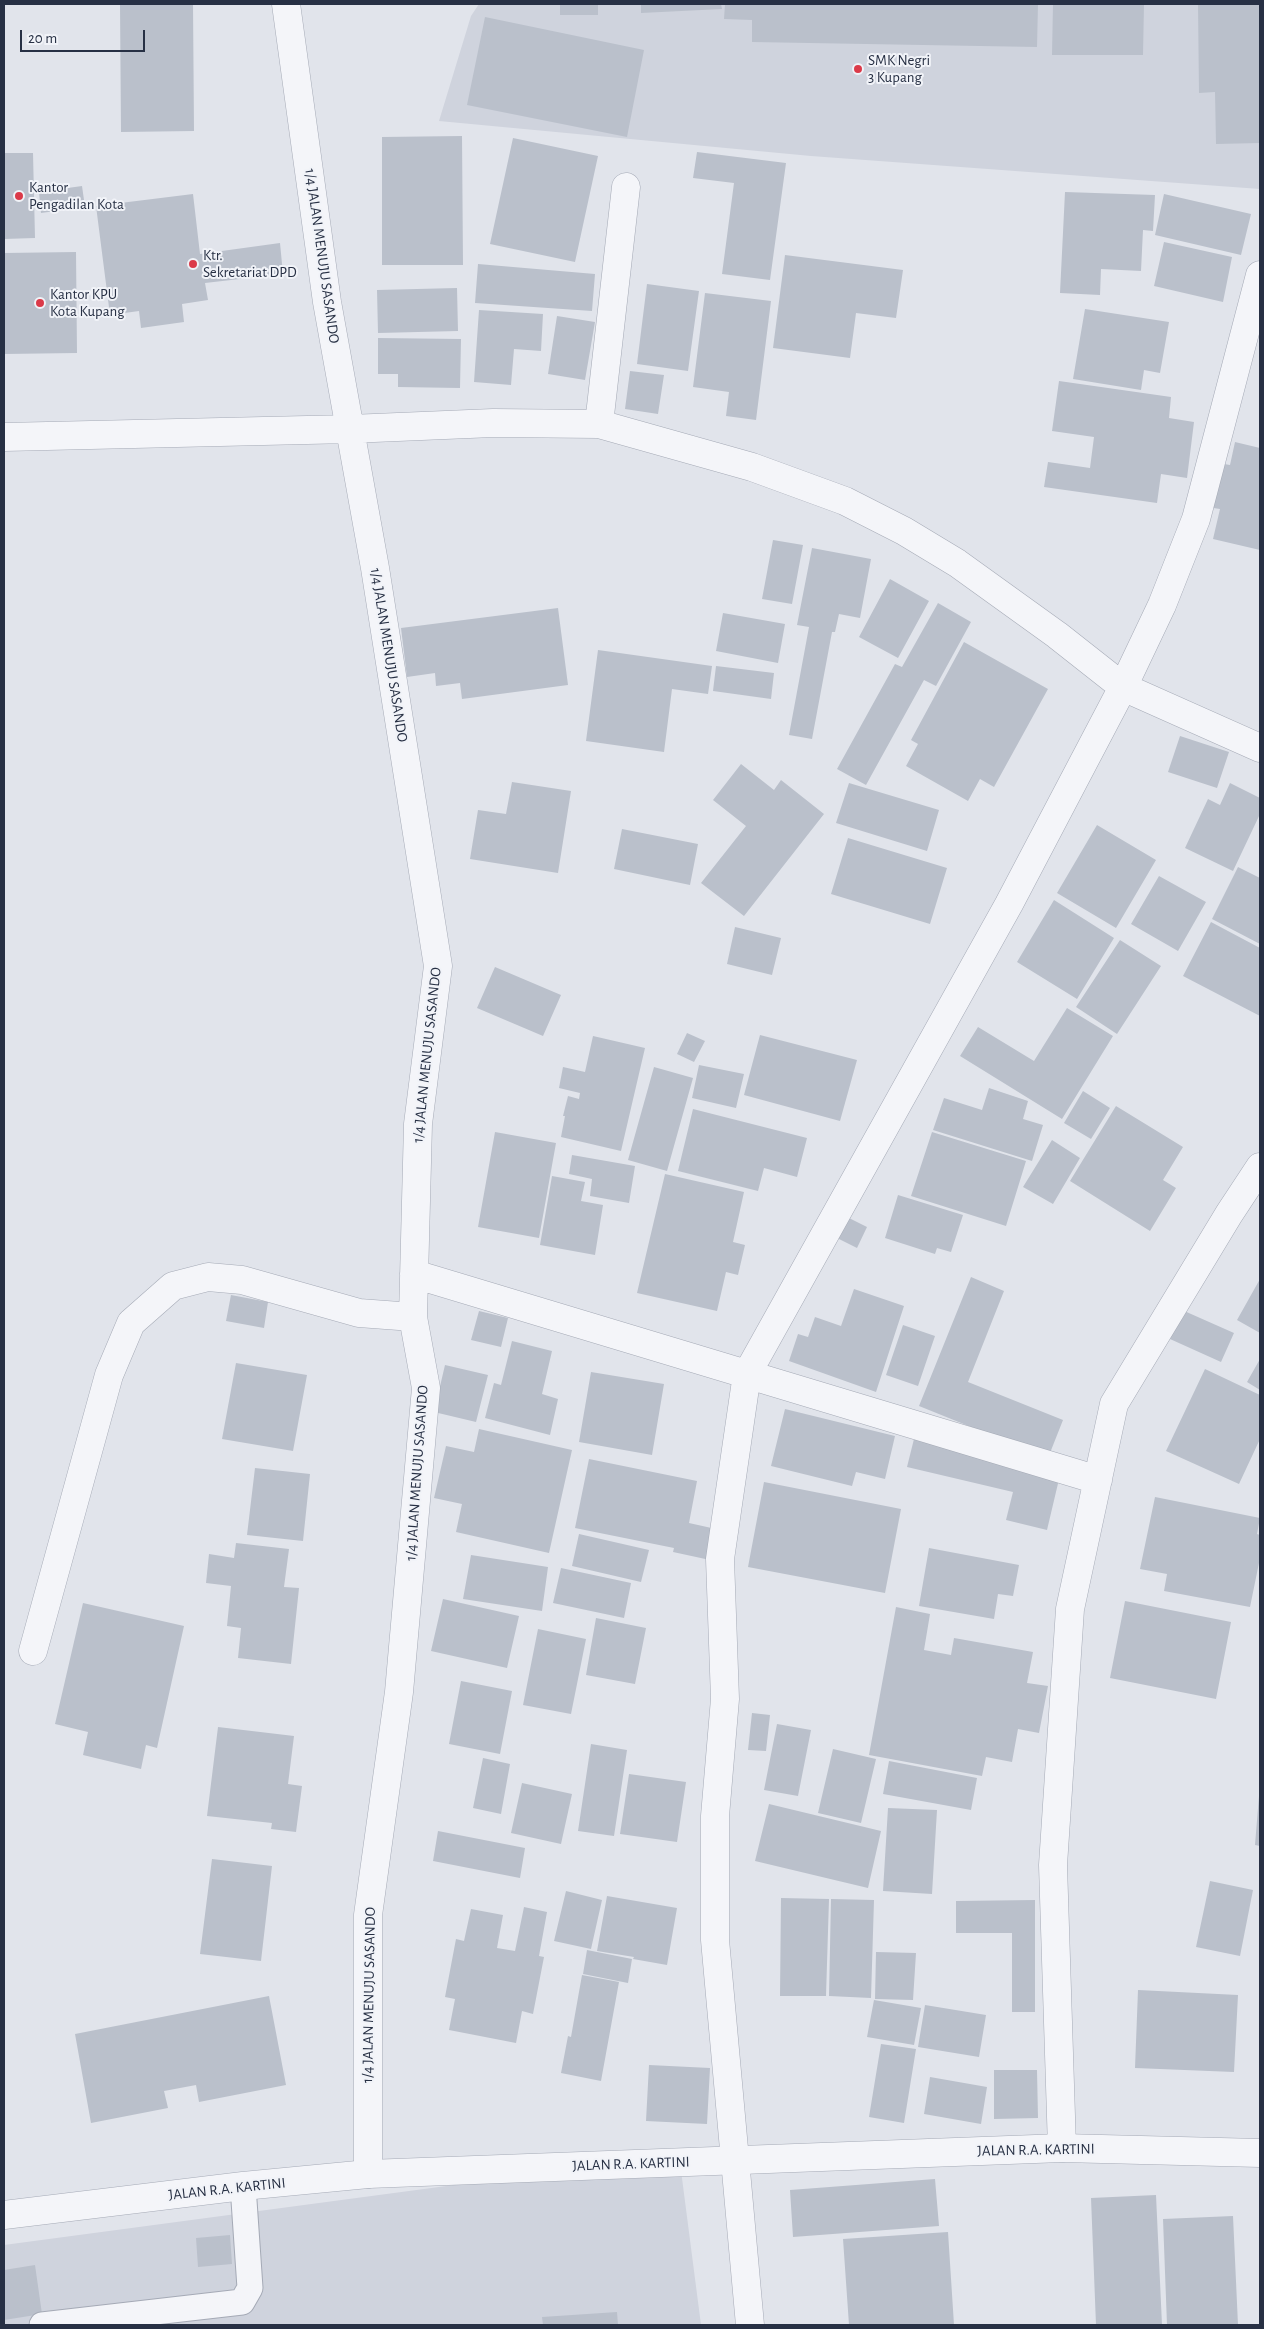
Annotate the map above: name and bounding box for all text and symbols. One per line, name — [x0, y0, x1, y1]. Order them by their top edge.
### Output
scale bar — [22, 20, 148, 52]
text: 20 m — [28, 31, 57, 46]
place label: SMK Negri 3 Kupang — [868, 51, 930, 86]
marker: SMK Negri 3 Kupang — [852, 63, 864, 75]
street label: 1/4 JALAN MENUJU SASANDO — [301, 167, 343, 345]
place label: Kantor Pengadilan Kota — [29, 178, 124, 213]
marker: Kantor Pengadilan Kota — [13, 190, 25, 202]
place label: Ktr. Sekretariat DPD — [203, 246, 297, 281]
marker: Ktr. Sekretariat DPD — [187, 258, 199, 270]
place label: Kantor KPU Kota Kupang — [50, 285, 124, 320]
marker: Kantor KPU Kota Kupang — [34, 297, 46, 309]
street label: 1/4 JALAN MENUJU SASANDO — [366, 567, 412, 743]
street label: 1/4 JALAN MENUJU SASANDO — [409, 966, 445, 1144]
street label: 1/4 JALAN MENUJU SASANDO — [402, 1384, 432, 1562]
street label: 1/4 JALAN MENUJU SASANDO — [358, 1907, 380, 2083]
street label: JALAN R.A. KARTINI — [977, 2140, 1095, 2160]
street label: JALAN R.A. KARTINI — [572, 2153, 690, 2175]
street label: JALAN R.A. KARTINI — [168, 2174, 286, 2204]

